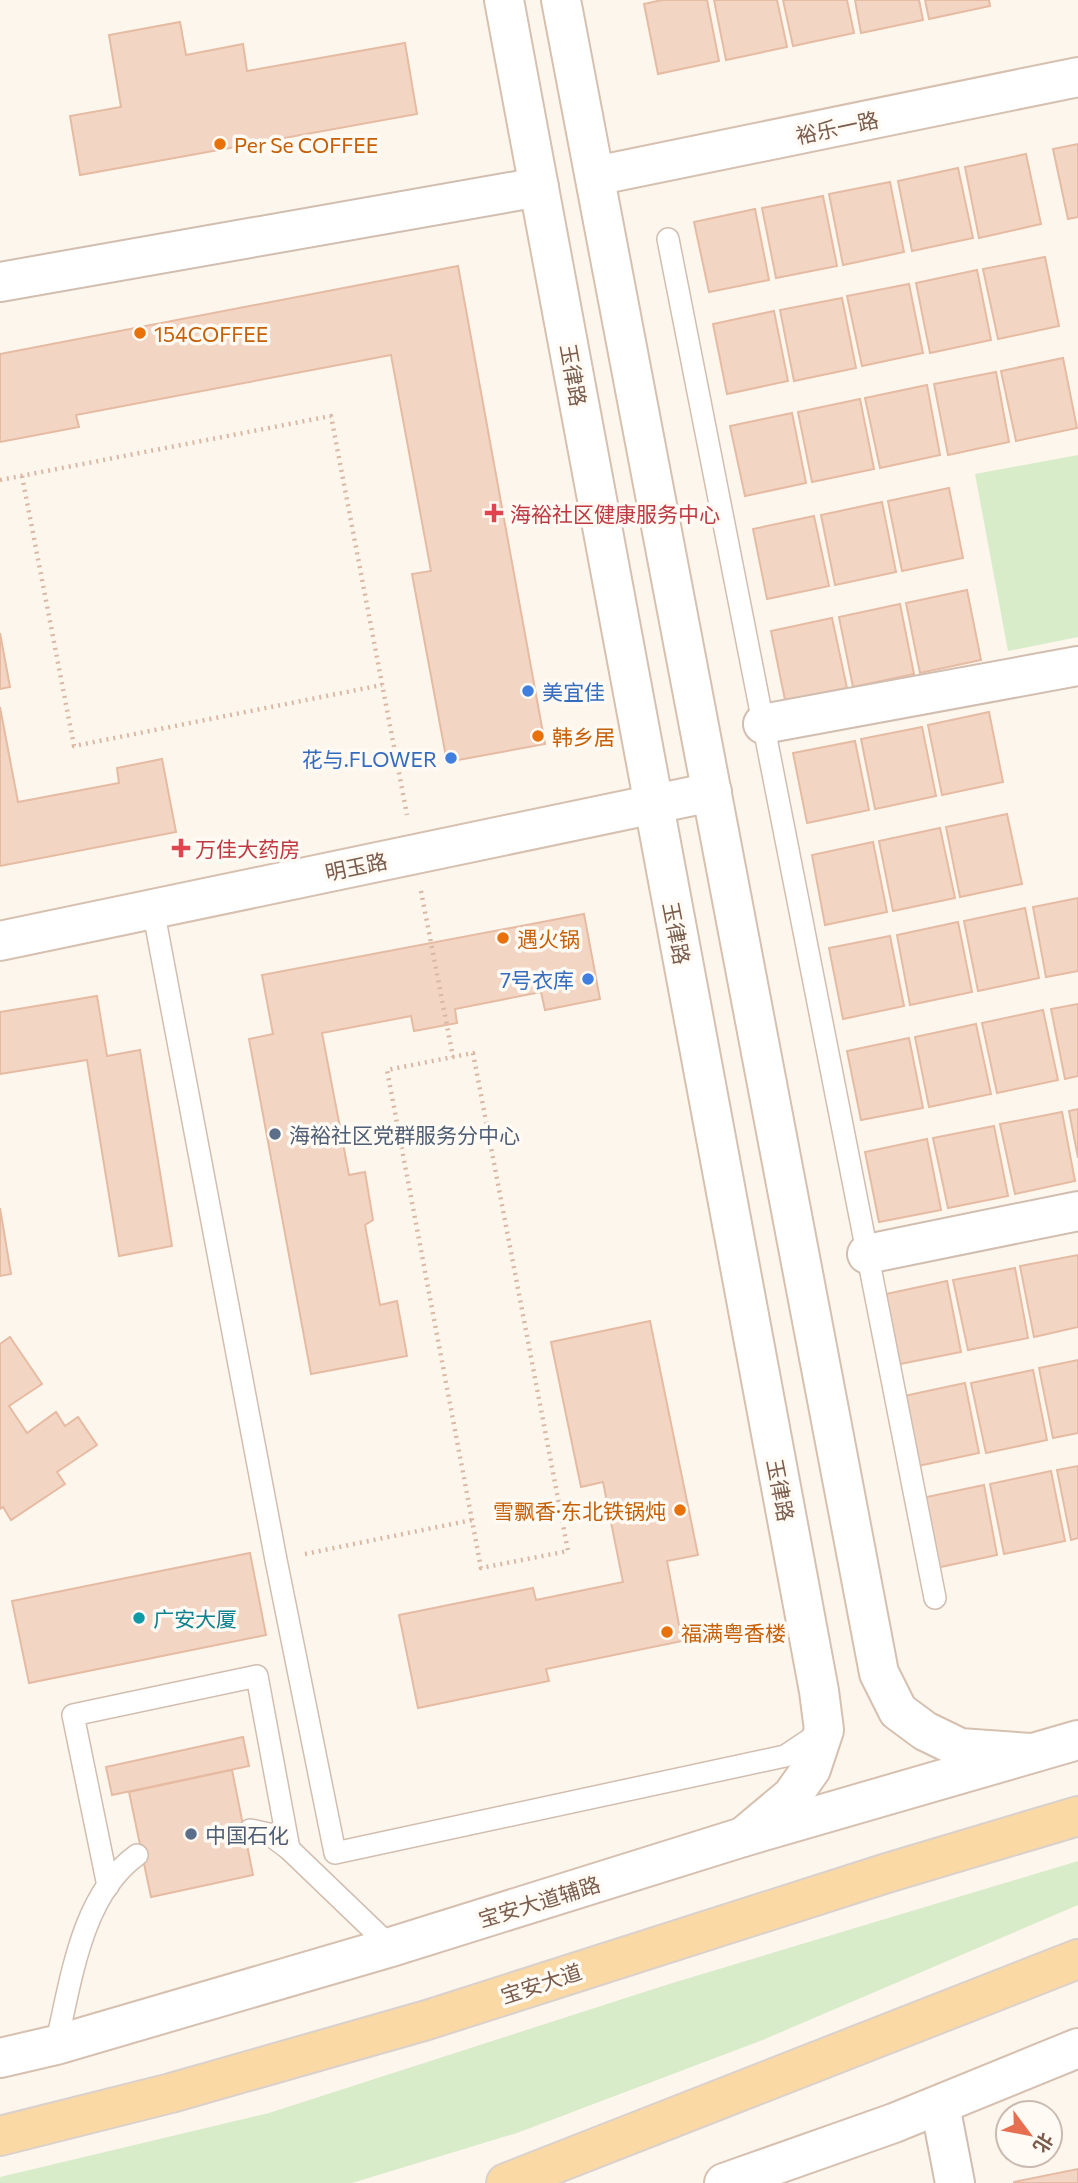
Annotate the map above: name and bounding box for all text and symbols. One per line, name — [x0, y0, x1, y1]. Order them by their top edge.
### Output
street label: 裕乐一路 — [793, 106, 881, 148]
place label: Per Se COFFEE — [234, 132, 378, 157]
marker: Per Se COFFEE — [212, 136, 228, 152]
place label: 154COFFEE — [154, 321, 268, 346]
marker: 154COFFEE — [132, 325, 148, 341]
street label: 玉律路 — [556, 342, 592, 408]
place label: 海裕社区健康服务中心 — [510, 501, 720, 526]
marker: 海裕社区健康服务中心 — [484, 503, 504, 523]
place label: 美宜佳 — [542, 679, 605, 704]
marker: 美宜佳 — [520, 683, 536, 699]
place label: 韩乡居 — [552, 724, 615, 749]
marker: 韩乡居 — [530, 728, 546, 744]
place label: 花与.FLOWER — [302, 746, 437, 771]
marker: 花与.FLOWER — [443, 750, 459, 766]
place label: 万佳大药房 — [195, 836, 300, 861]
marker: 万佳大药房 — [173, 840, 189, 856]
street label: 明玉路 — [323, 847, 389, 885]
street label: 玉律路 — [659, 900, 695, 966]
place label: 遇火锅 — [517, 926, 580, 951]
marker: 遇火锅 — [495, 930, 511, 946]
place label: 7号衣库 — [500, 967, 574, 992]
marker: 7号衣库 — [580, 971, 596, 987]
place label: 海裕社区党群服务分中心 — [289, 1122, 520, 1147]
marker: 海裕社区党群服务分中心 — [267, 1126, 283, 1142]
street label: 玉律路 — [763, 1457, 799, 1523]
place label: 雪飘香·东北铁锅炖 — [493, 1498, 666, 1523]
marker: 雪飘香·东北铁锅炖 — [672, 1502, 688, 1518]
place label: 广安大厦 — [153, 1606, 237, 1631]
marker: 广安大厦 — [131, 1610, 147, 1626]
place label: 福满粤香楼 — [681, 1620, 786, 1645]
marker: 福满粤香楼 — [659, 1624, 675, 1640]
place label: 中国石化 — [205, 1822, 289, 1847]
marker: 中国石化 — [183, 1826, 199, 1842]
street label: 宝安大道辅路 — [475, 1871, 603, 1931]
street label: 宝安大道 — [497, 1958, 585, 2008]
north arrow — [994, 2099, 1064, 2169]
text: 北 — [1029, 2129, 1059, 2157]

